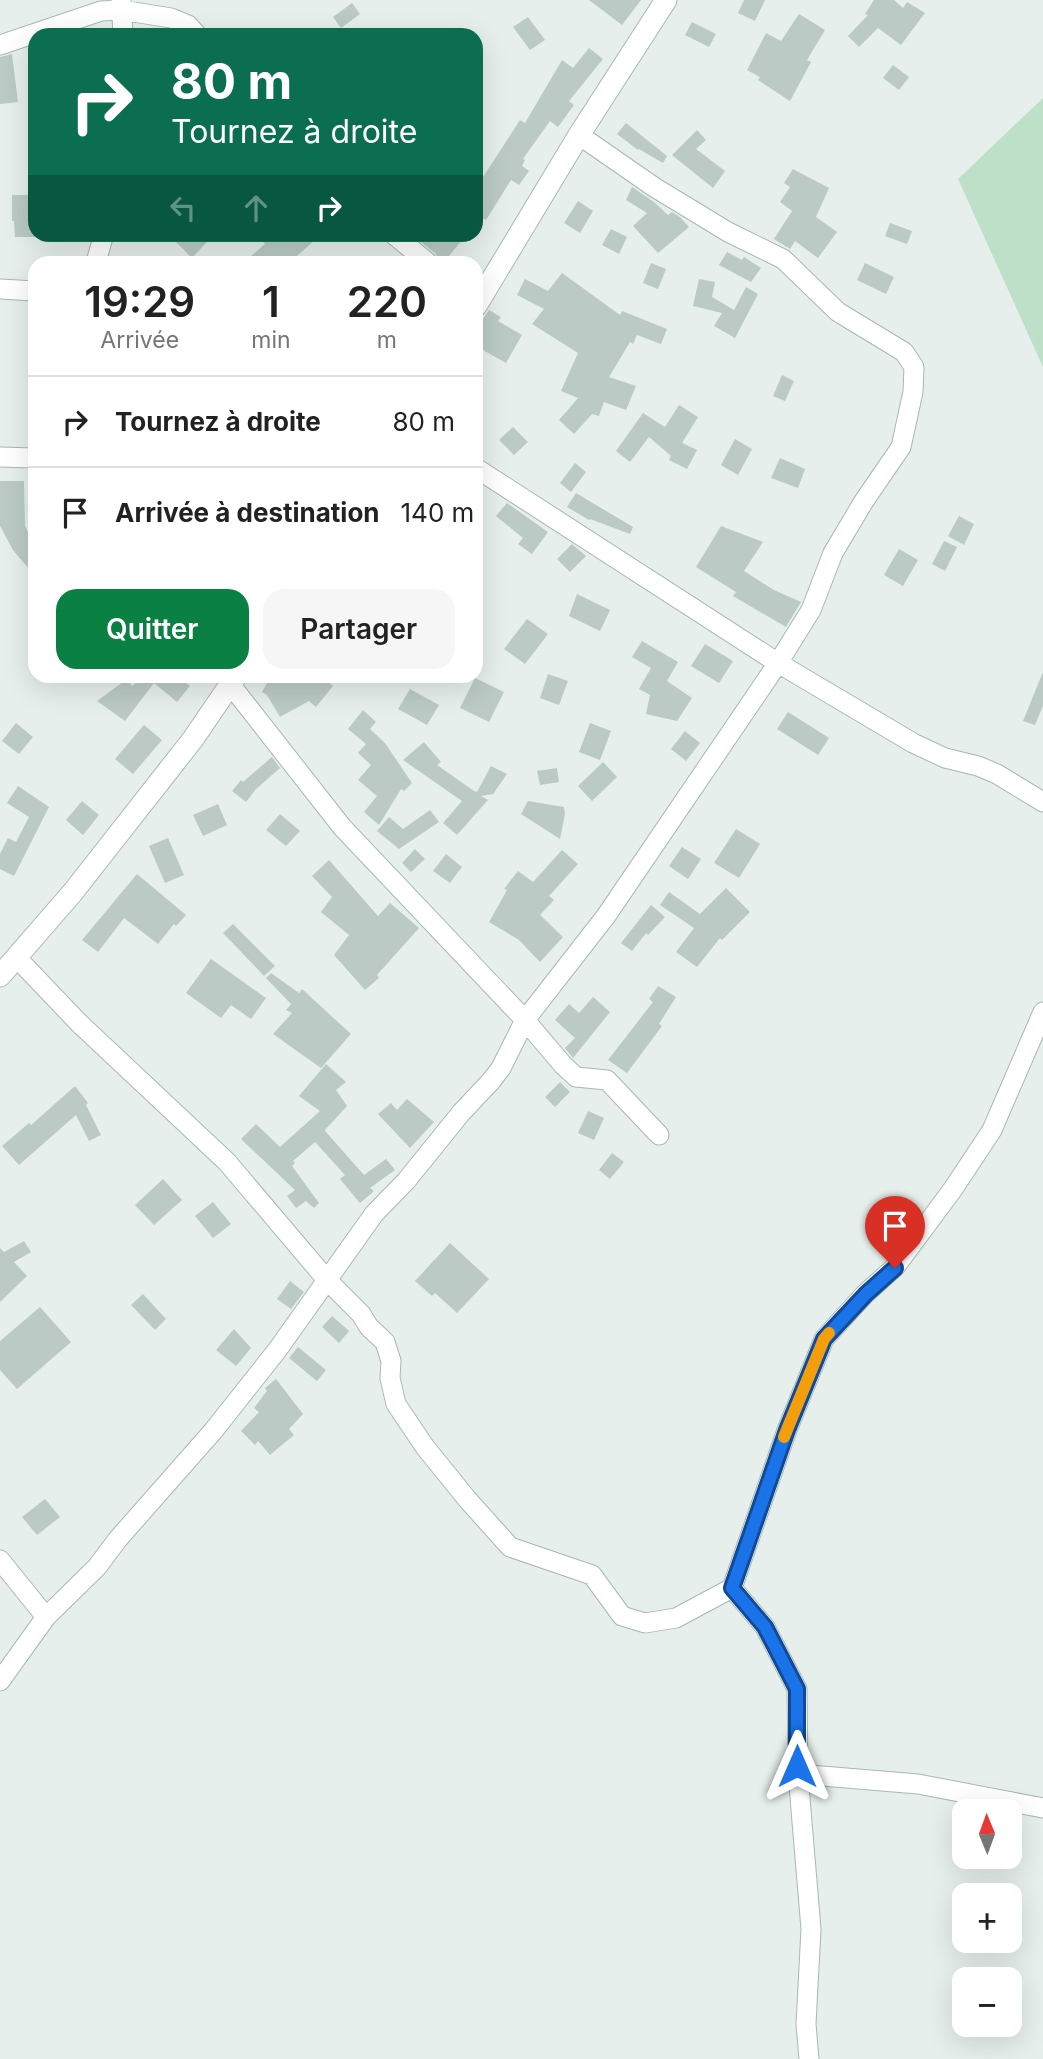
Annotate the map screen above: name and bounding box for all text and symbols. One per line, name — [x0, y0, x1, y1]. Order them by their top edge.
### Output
text: 80 m — [171, 52, 292, 111]
icon: right — [56, 56, 147, 147]
text: Tournez à droite — [171, 112, 417, 151]
icon: left — [164, 189, 202, 227]
icon: ahead — [237, 189, 275, 227]
icon: right — [310, 189, 348, 227]
text: 19:29 — [84, 276, 195, 327]
text: 1 — [262, 276, 280, 327]
text: 220 — [347, 276, 427, 327]
text: Arrivée — [100, 326, 179, 354]
text: min — [251, 326, 291, 354]
text: m — [377, 326, 397, 354]
icon: right — [56, 403, 94, 441]
text: Tournez à droite — [115, 406, 321, 437]
text: 80 m — [392, 406, 455, 437]
icon: arrive — [56, 494, 94, 532]
text: Arrivée à destination — [115, 497, 380, 528]
text: 140 m — [401, 497, 474, 528]
button: Quitter — [56, 589, 249, 669]
button: Partager — [263, 589, 455, 669]
pin — [865, 1196, 925, 1268]
icon: arrive — [876, 1207, 914, 1245]
position arrow — [760, 1729, 834, 1803]
north arrow — [952, 1799, 1022, 1869]
map controls — [952, 1799, 1022, 2037]
button: + — [952, 1883, 1022, 1953]
button: − — [952, 1967, 1022, 2037]

